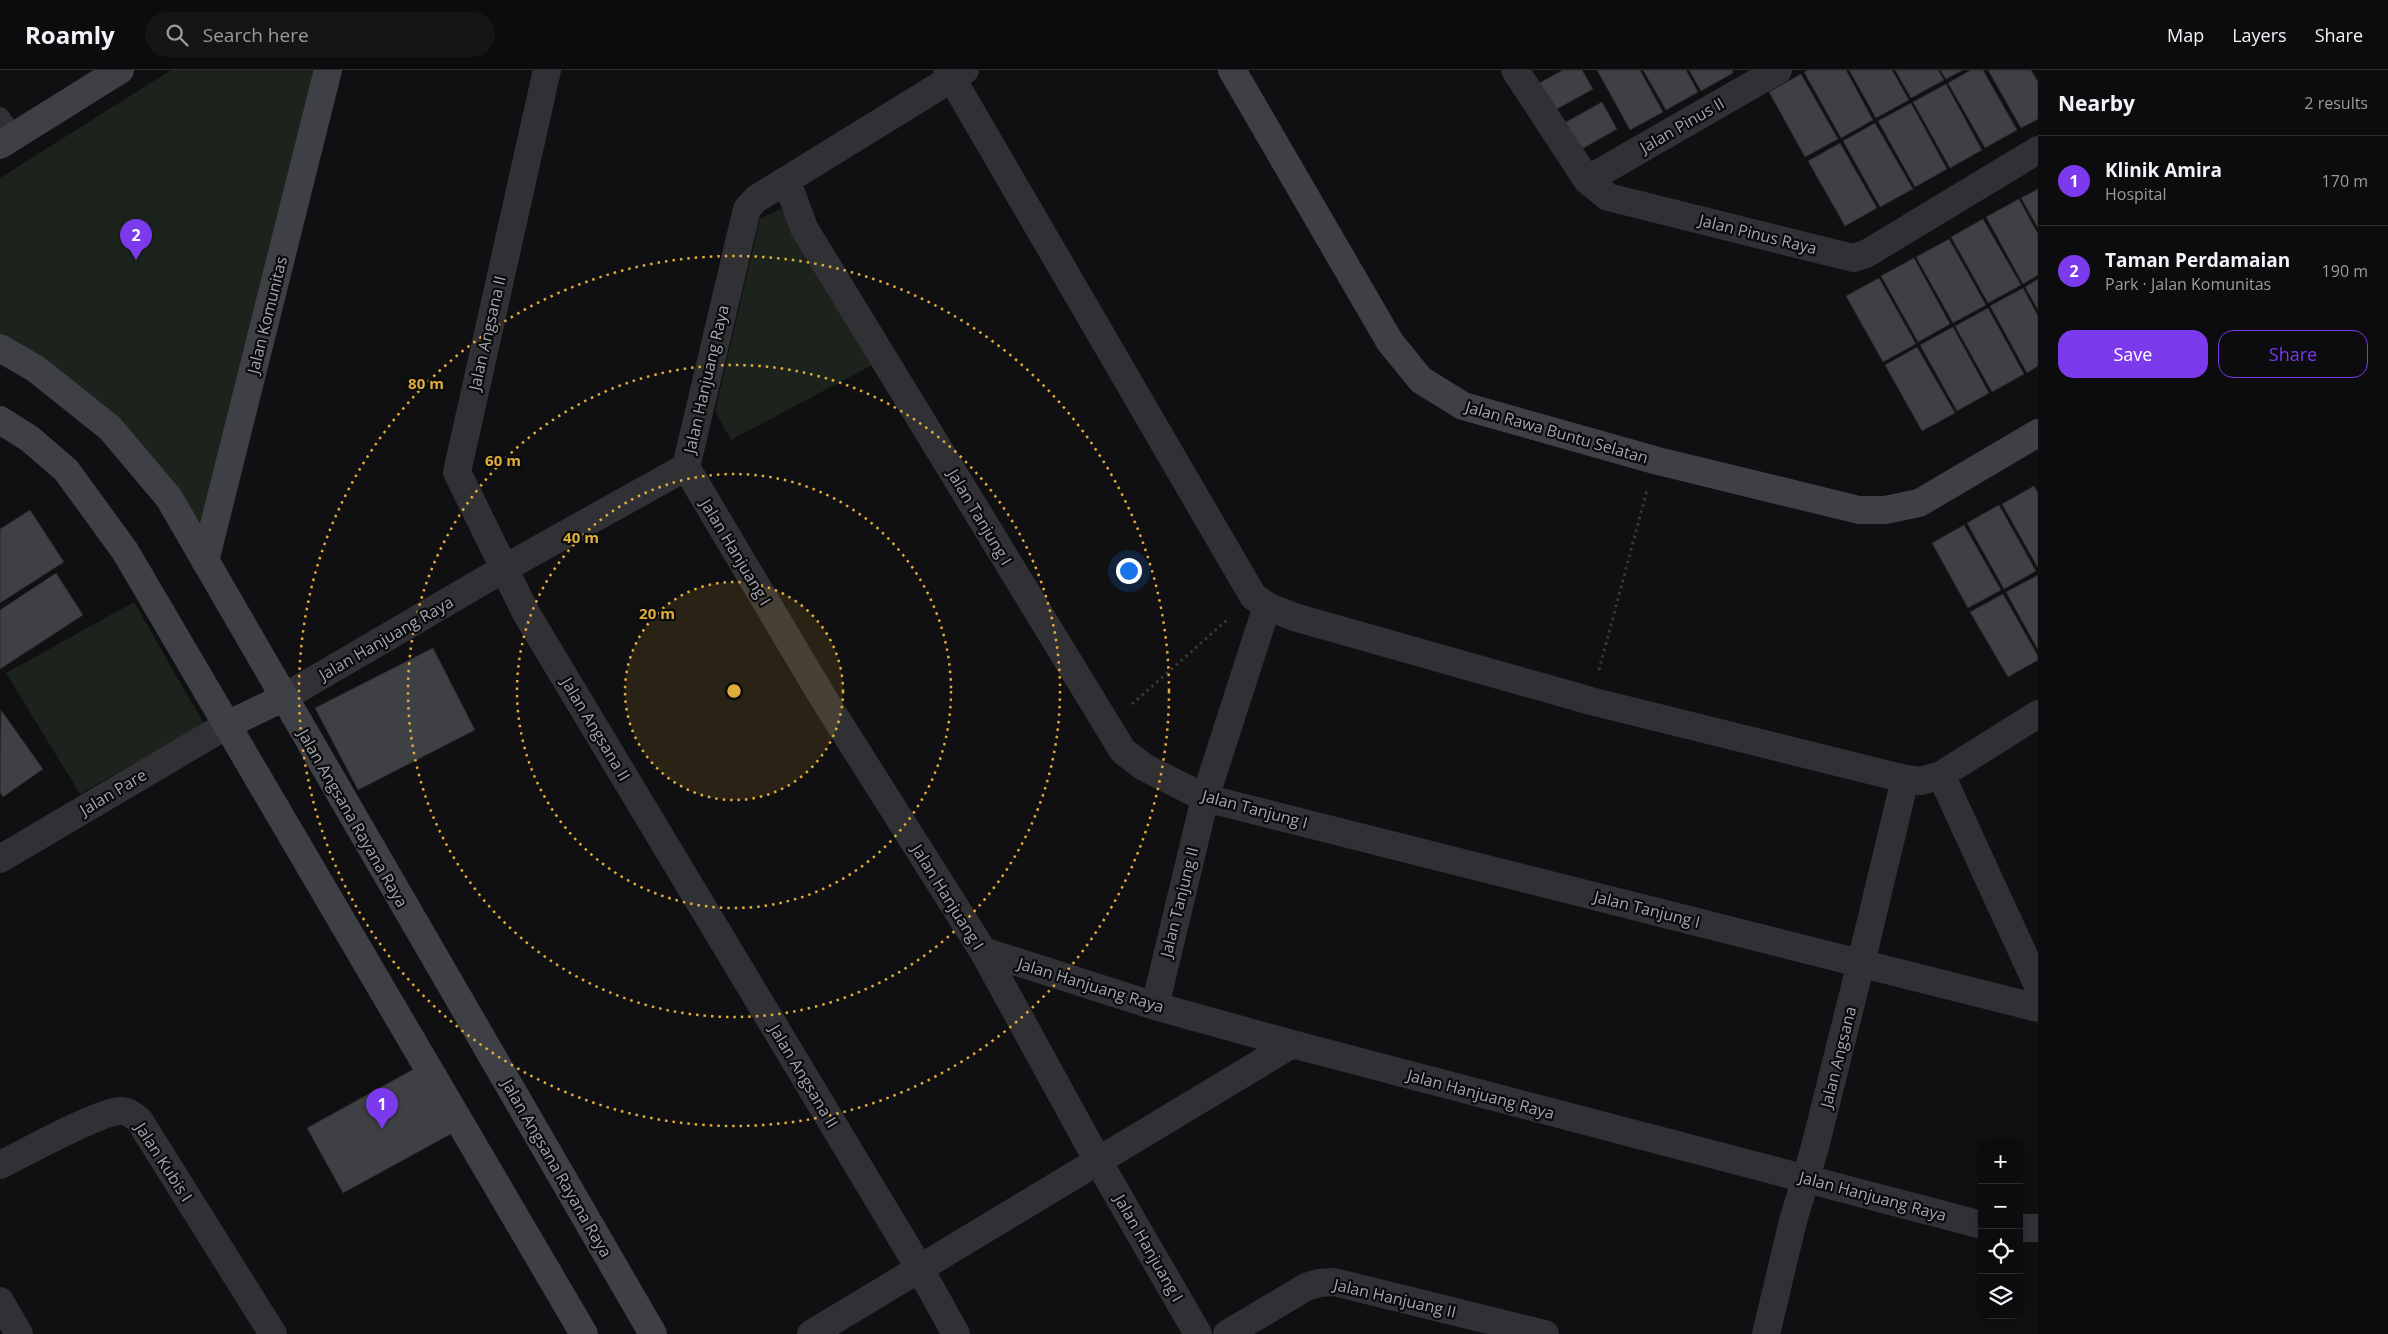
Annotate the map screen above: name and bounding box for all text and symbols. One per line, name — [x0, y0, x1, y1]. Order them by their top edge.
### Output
search box — [145, 12, 495, 57]
text: Roamly — [25, 18, 115, 51]
icon: search — [163, 21, 191, 49]
text: Search here — [203, 22, 309, 48]
text: Map — [2167, 23, 2204, 47]
text: Layers — [2232, 23, 2287, 47]
text: Share — [2315, 23, 2363, 47]
text: Nearby — [2058, 89, 2135, 117]
street label: Jalan Pinus II — [1634, 92, 1728, 159]
text: 2 results — [2304, 92, 2368, 114]
text: Klinik Amira — [2105, 157, 2222, 183]
text: 1 — [2069, 170, 2079, 192]
text: 170 m — [2322, 170, 2368, 192]
text: Hospital — [2105, 183, 2167, 205]
street label: Jalan Pinus Raya — [1695, 208, 1819, 259]
pin: 2 — [120, 219, 152, 260]
text: Taman Perdamaian — [2105, 247, 2290, 273]
street label: Jalan Komunitas — [241, 254, 292, 378]
text: 2 — [2069, 260, 2079, 282]
text: 190 m — [2322, 260, 2368, 282]
text: Park · Jalan Komunitas — [2105, 273, 2271, 295]
street label: Jalan Angsana II — [463, 274, 511, 394]
street label: Jalan Hanjuang Raya — [678, 303, 734, 457]
button: Save — [2058, 330, 2208, 378]
button: Share — [2218, 330, 2368, 378]
text: 80 m — [408, 373, 444, 393]
street label: Jalan Rawa Buntu Selatan — [1461, 395, 1651, 469]
text: 60 m — [485, 450, 521, 470]
street label: Jalan Tanjung I — [942, 463, 1017, 569]
street label: Jalan Hanjuang I — [695, 493, 776, 609]
text: 40 m — [563, 527, 599, 547]
your location — [1116, 558, 1142, 584]
street label: Jalan Hanjuang Raya — [313, 591, 457, 686]
text: 20 m — [639, 603, 675, 623]
street label: Jalan Angsana II — [555, 671, 636, 785]
centre of rings — [725, 682, 743, 700]
street label: Jalan Angsana Rayana Raya — [292, 723, 413, 911]
street label: Jalan Pare — [74, 763, 150, 822]
street label: Jalan Tanjung I — [1198, 784, 1310, 834]
street label: Jalan Hanjuang I — [906, 838, 989, 954]
street label: Jalan Tanjung II — [1154, 844, 1203, 961]
street label: Jalan Tanjung I — [1590, 885, 1702, 933]
street label: Jalan Hanjuang Raya — [1013, 952, 1167, 1018]
street label: Jalan Angsana — [1814, 1004, 1861, 1112]
street label: Jalan Angsana II — [763, 1018, 844, 1132]
street label: Jalan Hanjuang Raya — [1403, 1063, 1557, 1124]
street label: Jalan Angsana Rayana Raya — [496, 1073, 617, 1261]
pin: 1 — [366, 1088, 398, 1129]
street label: Jalan Kubis I — [129, 1117, 198, 1206]
map controls — [1978, 1139, 2023, 1319]
button: + — [1978, 1139, 2023, 1184]
street label: Jalan Hanjuang Raya — [1795, 1165, 1949, 1226]
button: − — [1978, 1184, 2023, 1229]
street label: Jalan Hanjuang I — [1108, 1189, 1189, 1306]
button: locate — [1978, 1229, 2023, 1274]
street label: Jalan Hanjuang II — [1330, 1273, 1458, 1323]
button: layers — [1978, 1274, 2023, 1319]

